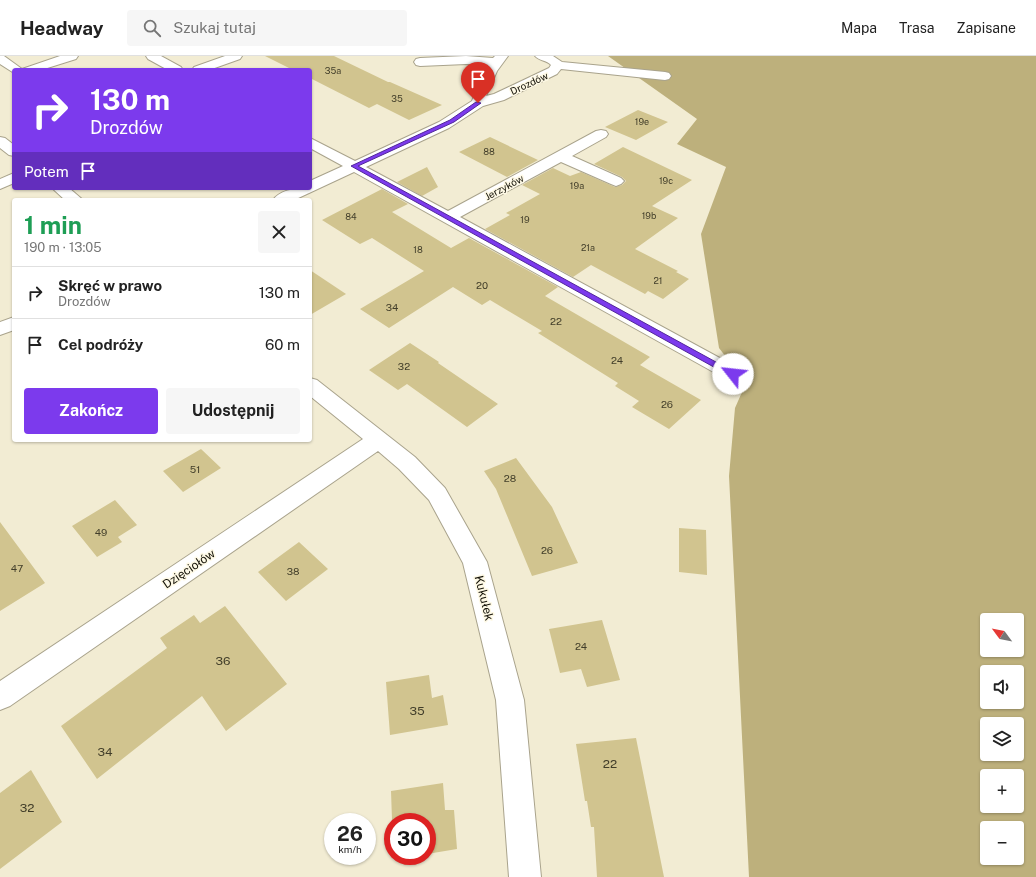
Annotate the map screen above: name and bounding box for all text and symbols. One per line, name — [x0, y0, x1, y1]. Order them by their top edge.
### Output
search box — [127, 10, 407, 46]
text: Headway — [20, 17, 103, 39]
icon: search — [141, 17, 163, 39]
text: Szukaj tutaj — [173, 19, 256, 36]
text: Mapa — [841, 20, 877, 36]
text: Trasa — [899, 20, 935, 36]
text: Zapisane — [957, 20, 1016, 36]
pin — [461, 62, 495, 103]
house number: 35a — [325, 65, 341, 76]
icon: arrive — [467, 68, 489, 90]
street label: Drozdów — [508, 69, 550, 97]
text: 130 m — [90, 83, 170, 116]
icon: right — [24, 84, 76, 136]
house number: 35 — [391, 93, 403, 104]
house number: 19e — [635, 116, 649, 127]
text: Drozdów — [90, 117, 163, 138]
house number: 88 — [483, 146, 495, 157]
icon: arrive — [77, 160, 99, 182]
text: Potem — [24, 163, 69, 180]
street label: Jerzyków — [482, 172, 526, 202]
house number: 19c — [659, 175, 673, 186]
house number: 19a — [570, 180, 584, 191]
house number: 19b — [642, 210, 656, 221]
text: 1 min — [24, 211, 82, 239]
button: close — [258, 211, 300, 253]
house number: 84 — [345, 211, 357, 222]
house number: 19 — [520, 214, 530, 225]
text: 190 m · 13:05 — [24, 240, 102, 255]
house number: 21a — [581, 242, 595, 253]
house number: 18 — [413, 244, 423, 255]
house number: 21 — [653, 275, 663, 286]
text: Skręć w prawo — [58, 277, 162, 294]
house number: 20 — [476, 279, 488, 291]
icon: right — [24, 282, 46, 304]
text: 130 m — [259, 284, 300, 301]
text: Drozdów — [58, 294, 111, 309]
house number: 34 — [386, 301, 398, 313]
house number: 22 — [550, 315, 562, 327]
icon: arrive — [24, 334, 46, 356]
text: Cel podróży — [58, 336, 143, 353]
text: 60 m — [265, 336, 300, 353]
position arrow — [712, 353, 754, 395]
house number: 24 — [611, 354, 623, 366]
house number: 32 — [398, 360, 410, 372]
button: Zakończ — [24, 388, 158, 434]
button: Udostępnij — [166, 388, 300, 434]
house number: 26 — [661, 398, 673, 410]
house number: 51 — [190, 463, 200, 475]
house number: 28 — [504, 472, 516, 484]
house number: 49 — [95, 526, 107, 538]
house number: 26 — [541, 544, 553, 556]
street label: Dzięciołów — [160, 546, 218, 592]
house number: 47 — [11, 562, 23, 574]
house number: 38 — [287, 565, 299, 577]
street label: Kukułek — [472, 574, 496, 622]
north arrow — [980, 613, 1024, 657]
map controls — [980, 613, 1024, 865]
house number: 24 — [575, 640, 587, 652]
house number: 36 — [216, 654, 230, 668]
button: sound — [980, 665, 1024, 709]
house number: 35 — [409, 704, 425, 718]
button: layers — [980, 717, 1024, 761]
house number: 34 — [97, 745, 113, 759]
house number: 22 — [603, 757, 617, 771]
button: + — [980, 769, 1024, 813]
house number: 32 — [20, 801, 34, 815]
speed limit sign: 30 — [384, 813, 436, 865]
button: − — [980, 821, 1024, 865]
text: 26 — [337, 822, 363, 846]
text: km/h — [338, 843, 362, 855]

